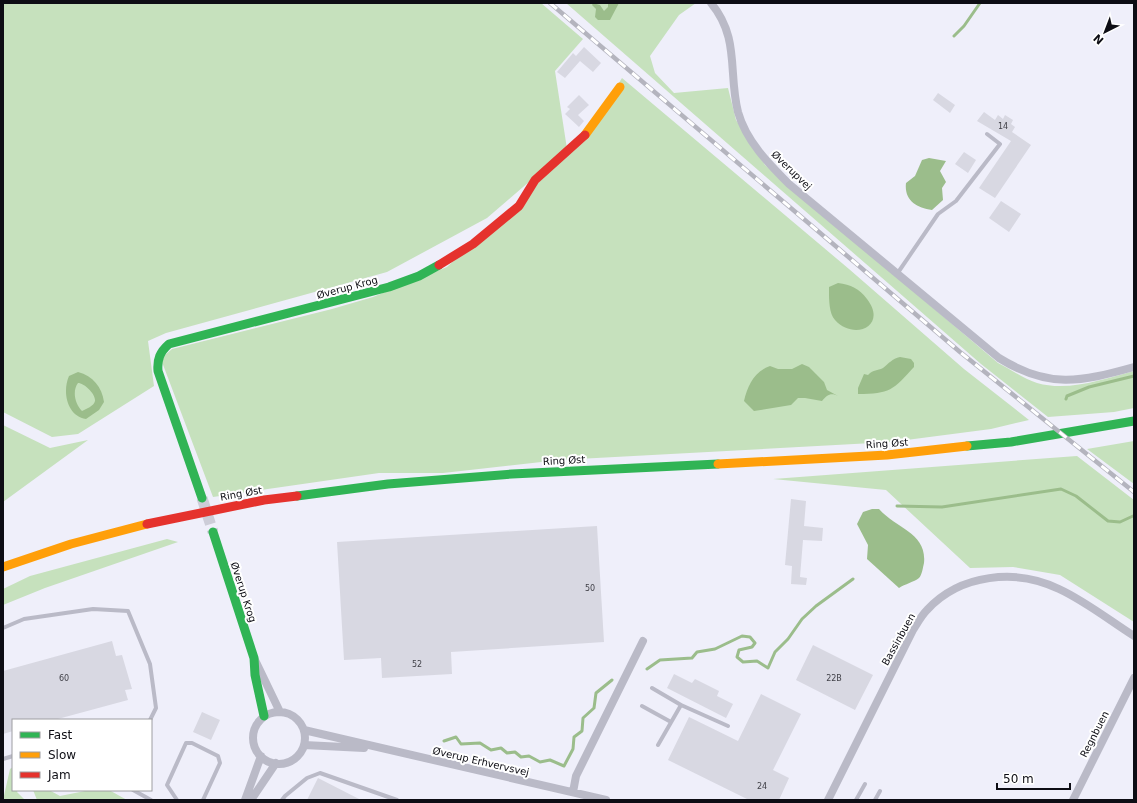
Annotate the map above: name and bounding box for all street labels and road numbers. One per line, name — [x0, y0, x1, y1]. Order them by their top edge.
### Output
street label: Øverupvej — [769, 148, 814, 192]
street label: Øverup Krog — [315, 274, 379, 301]
street label: Ring Øst — [865, 437, 909, 450]
street label: Ring Øst — [542, 454, 586, 467]
street label: Ring Øst — [219, 484, 263, 503]
street label: Øverup Krog — [229, 561, 258, 624]
street label: Bassinbuen — [880, 611, 917, 667]
street label: Regnbuen — [1078, 709, 1111, 759]
street label: Øverup Erhvervsvej — [432, 745, 530, 778]

